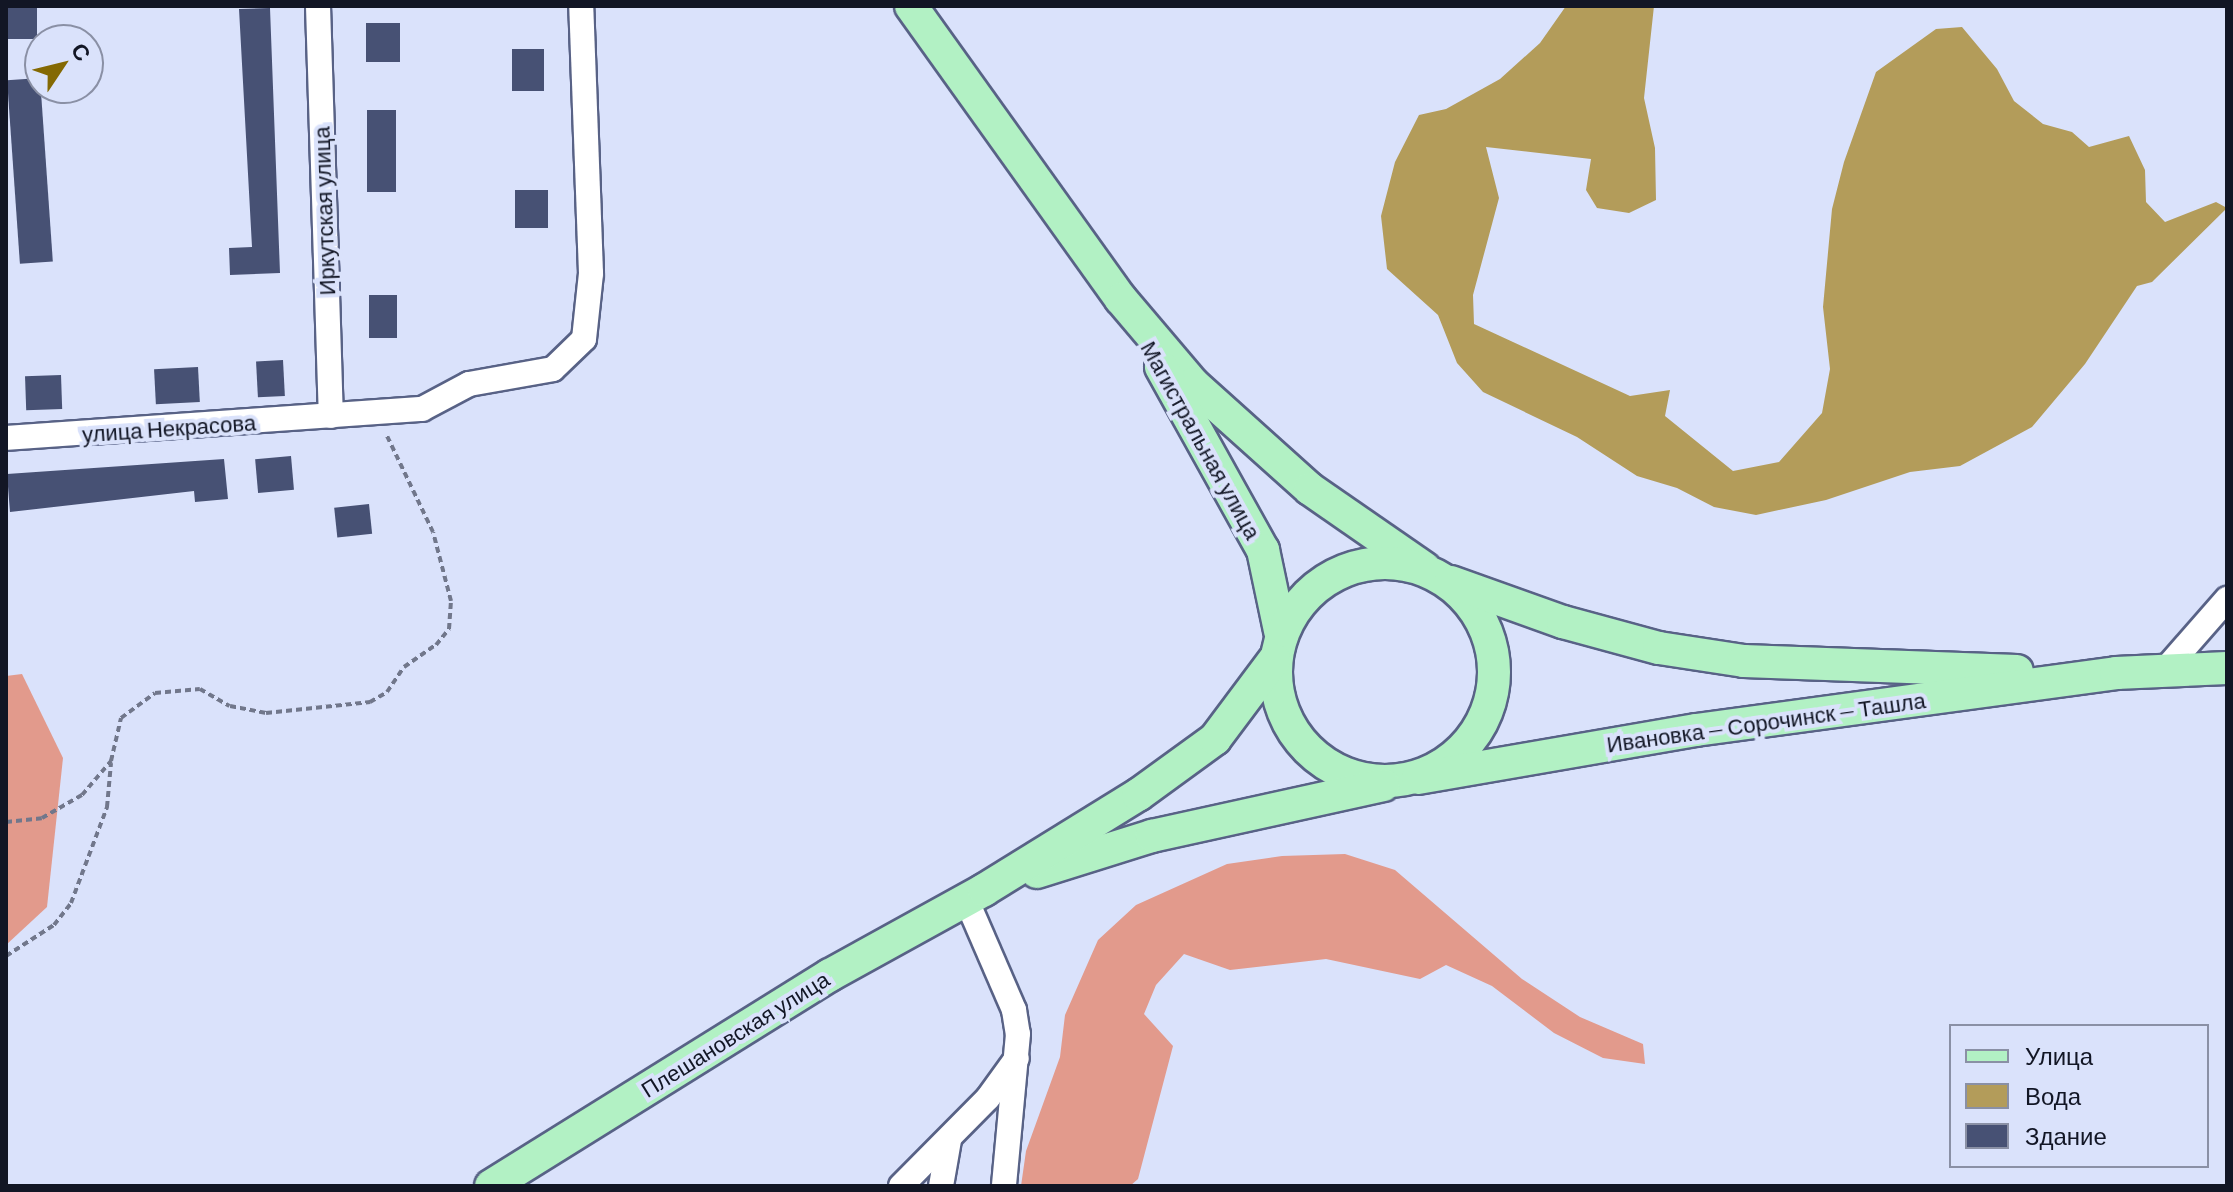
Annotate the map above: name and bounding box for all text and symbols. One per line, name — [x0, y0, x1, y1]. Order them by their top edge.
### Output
north arrow — [24, 24, 104, 104]
text: С — [67, 37, 97, 65]
street label: Иркутская улица — [308, 126, 340, 296]
street label: Магистральная улица — [1136, 336, 1266, 544]
street label: улица Некрасова — [81, 409, 257, 447]
street label: Ивановка — Сорочинск — Ташла — [1605, 687, 1927, 757]
street label: Плешановская улица — [636, 965, 834, 1103]
legend — [1949, 1024, 2209, 1168]
text: Улица — [2025, 1041, 2093, 1070]
text: Вода — [2025, 1081, 2081, 1110]
text: Здание — [2025, 1121, 2107, 1150]

